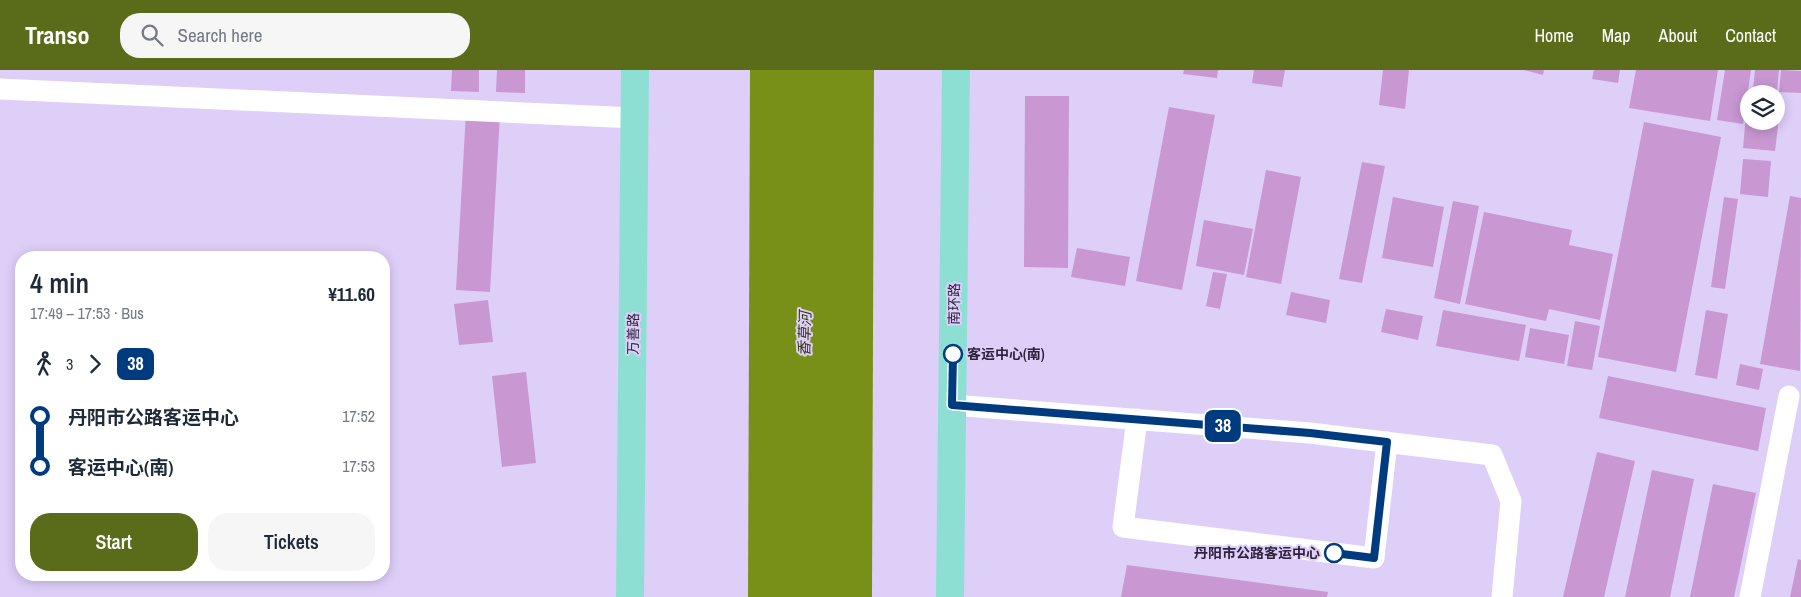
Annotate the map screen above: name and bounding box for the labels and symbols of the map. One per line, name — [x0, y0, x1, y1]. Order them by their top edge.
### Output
street label: 南环路 — [945, 283, 963, 325]
water label: 香草河 — [794, 308, 815, 357]
street label: 万善路 — [624, 313, 642, 355]
marker: 客运中心(南) — [943, 344, 963, 364]
place label: 客运中心(南) — [967, 345, 1045, 363]
line badge: 38 — [1200, 410, 1246, 442]
marker: 丹阳市公路客运中心 — [1324, 543, 1344, 563]
place label: 丹阳市公路客运中心 — [1194, 544, 1320, 562]

